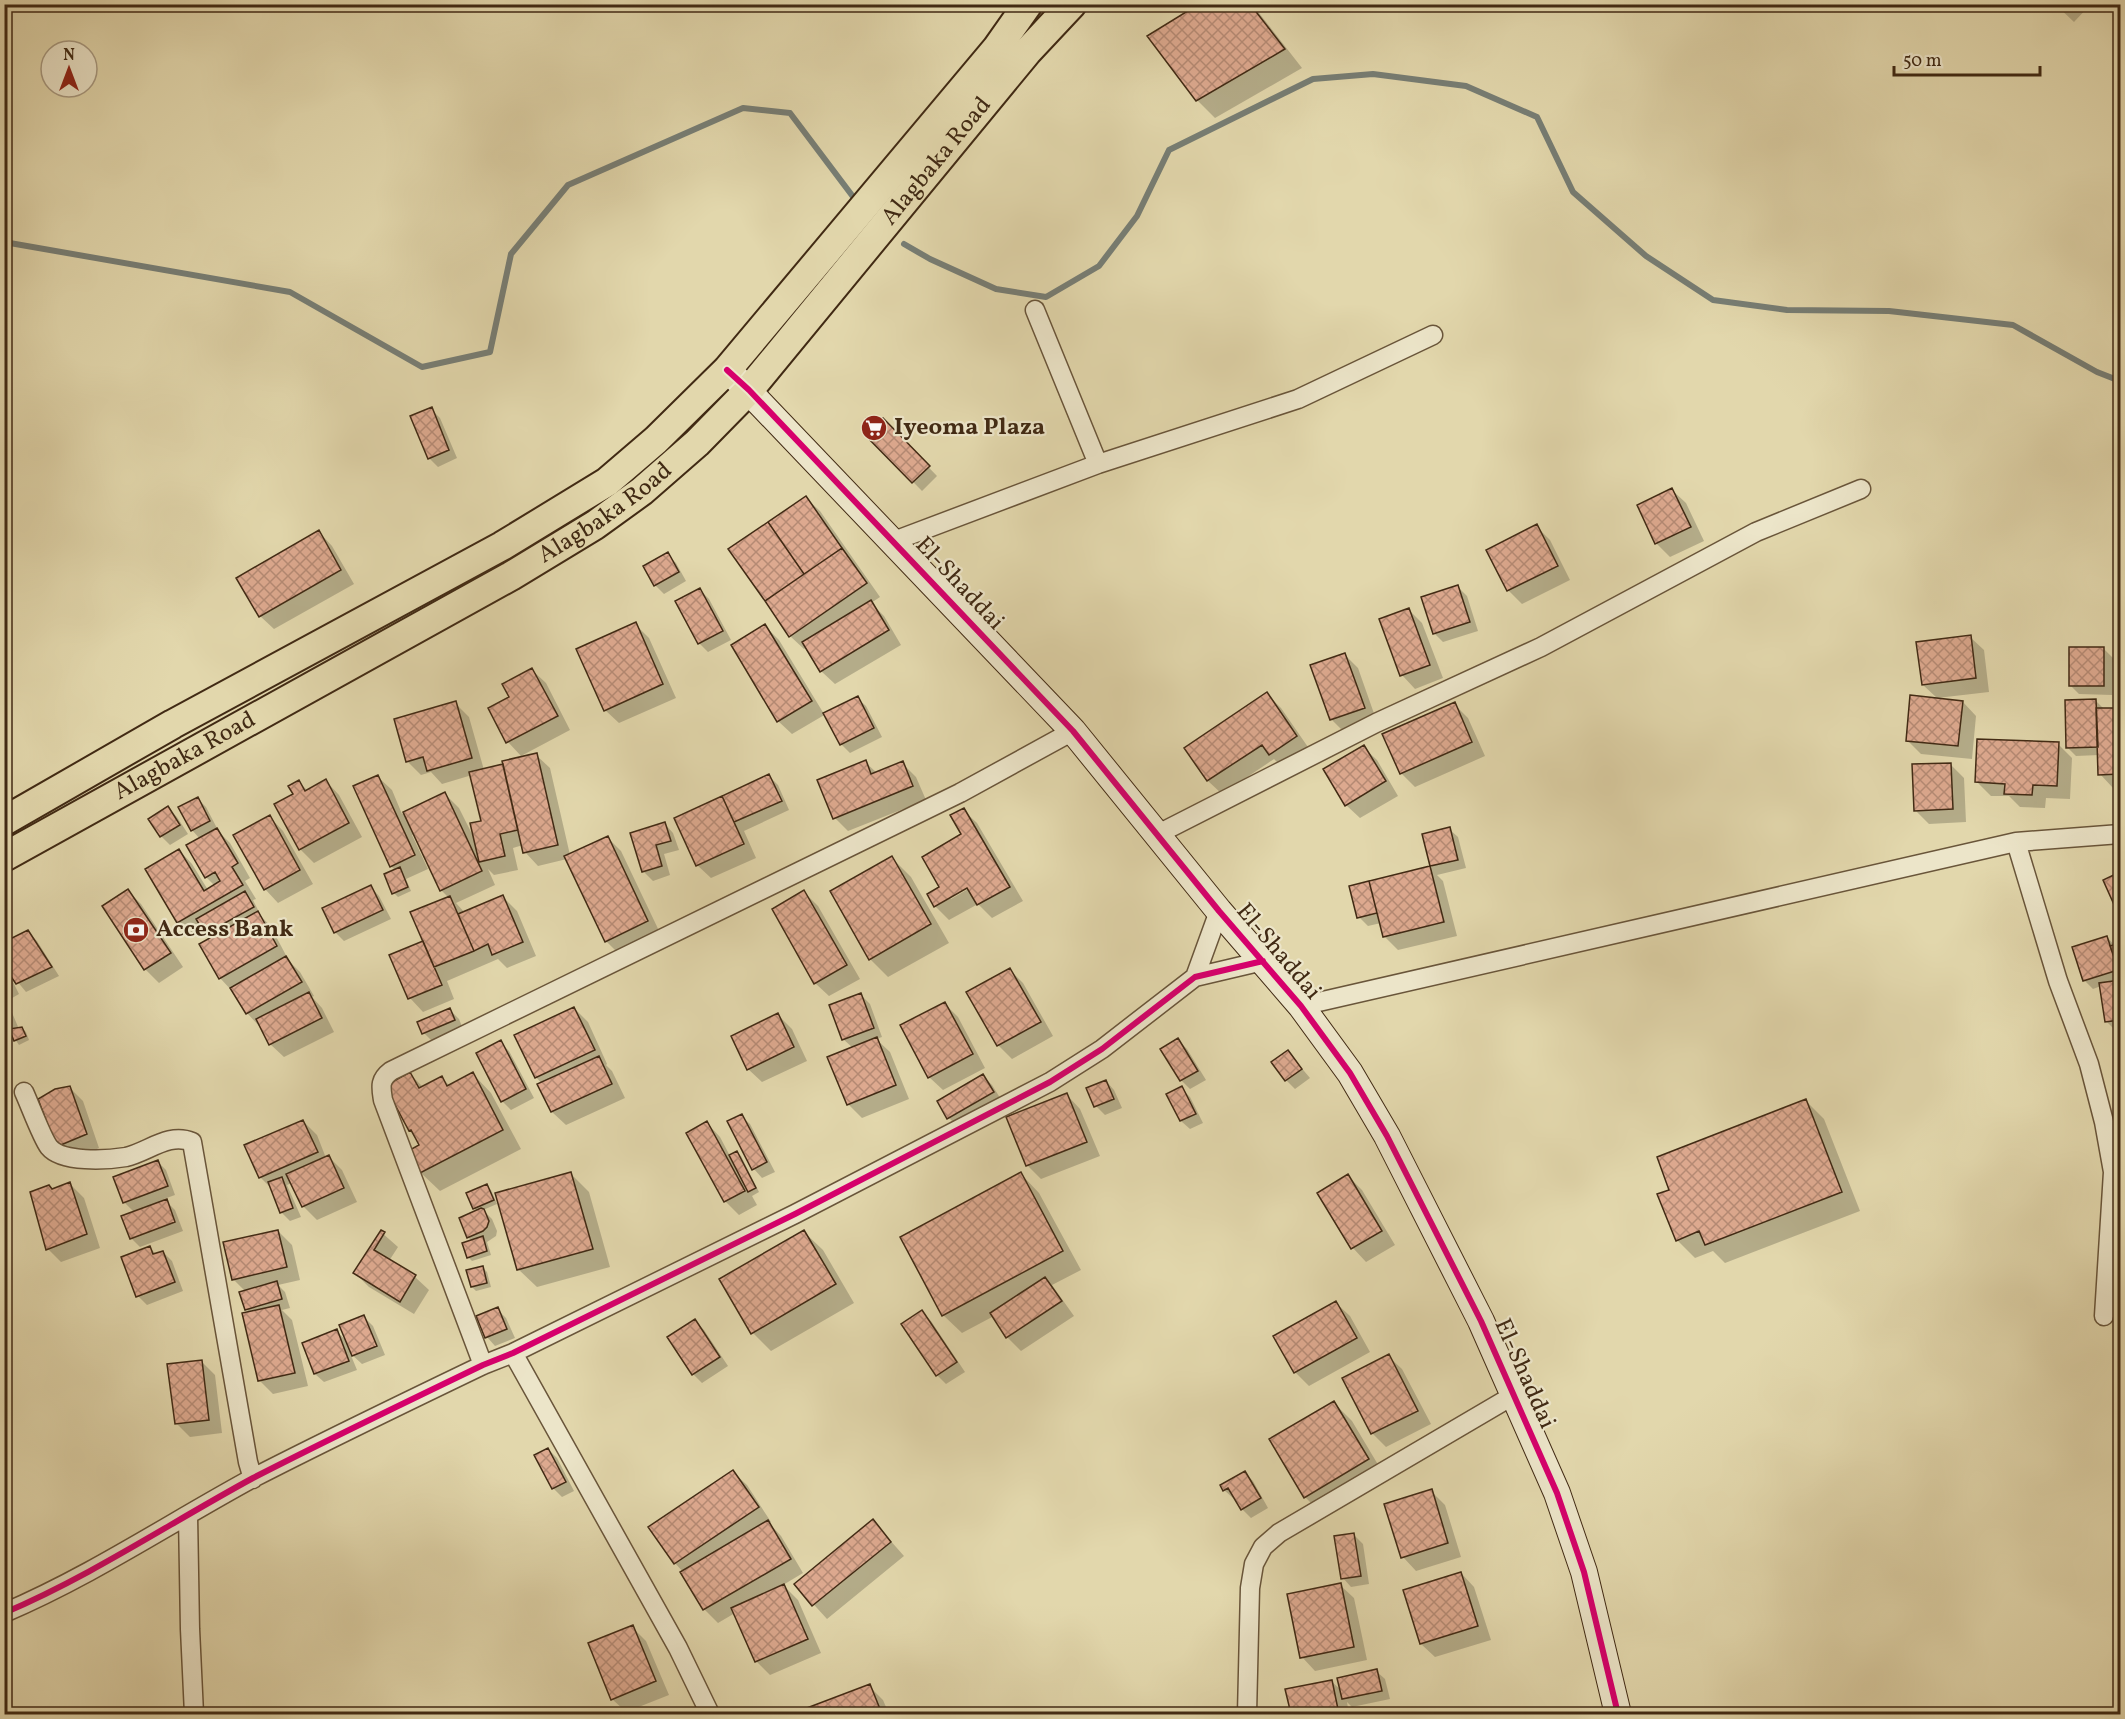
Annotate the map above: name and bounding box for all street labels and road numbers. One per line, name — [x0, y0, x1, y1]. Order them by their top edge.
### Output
street label: Alagbaka Road — [874, 90, 1000, 233]
street label: Alagbaka Road — [532, 455, 680, 573]
street label: El-Shaddai — [907, 529, 1011, 639]
street label: Alagbaka Road — [108, 704, 262, 810]
street label: El-Shaddai — [1227, 896, 1329, 1008]
street label: El-Shaddai — [1485, 1313, 1563, 1435]

